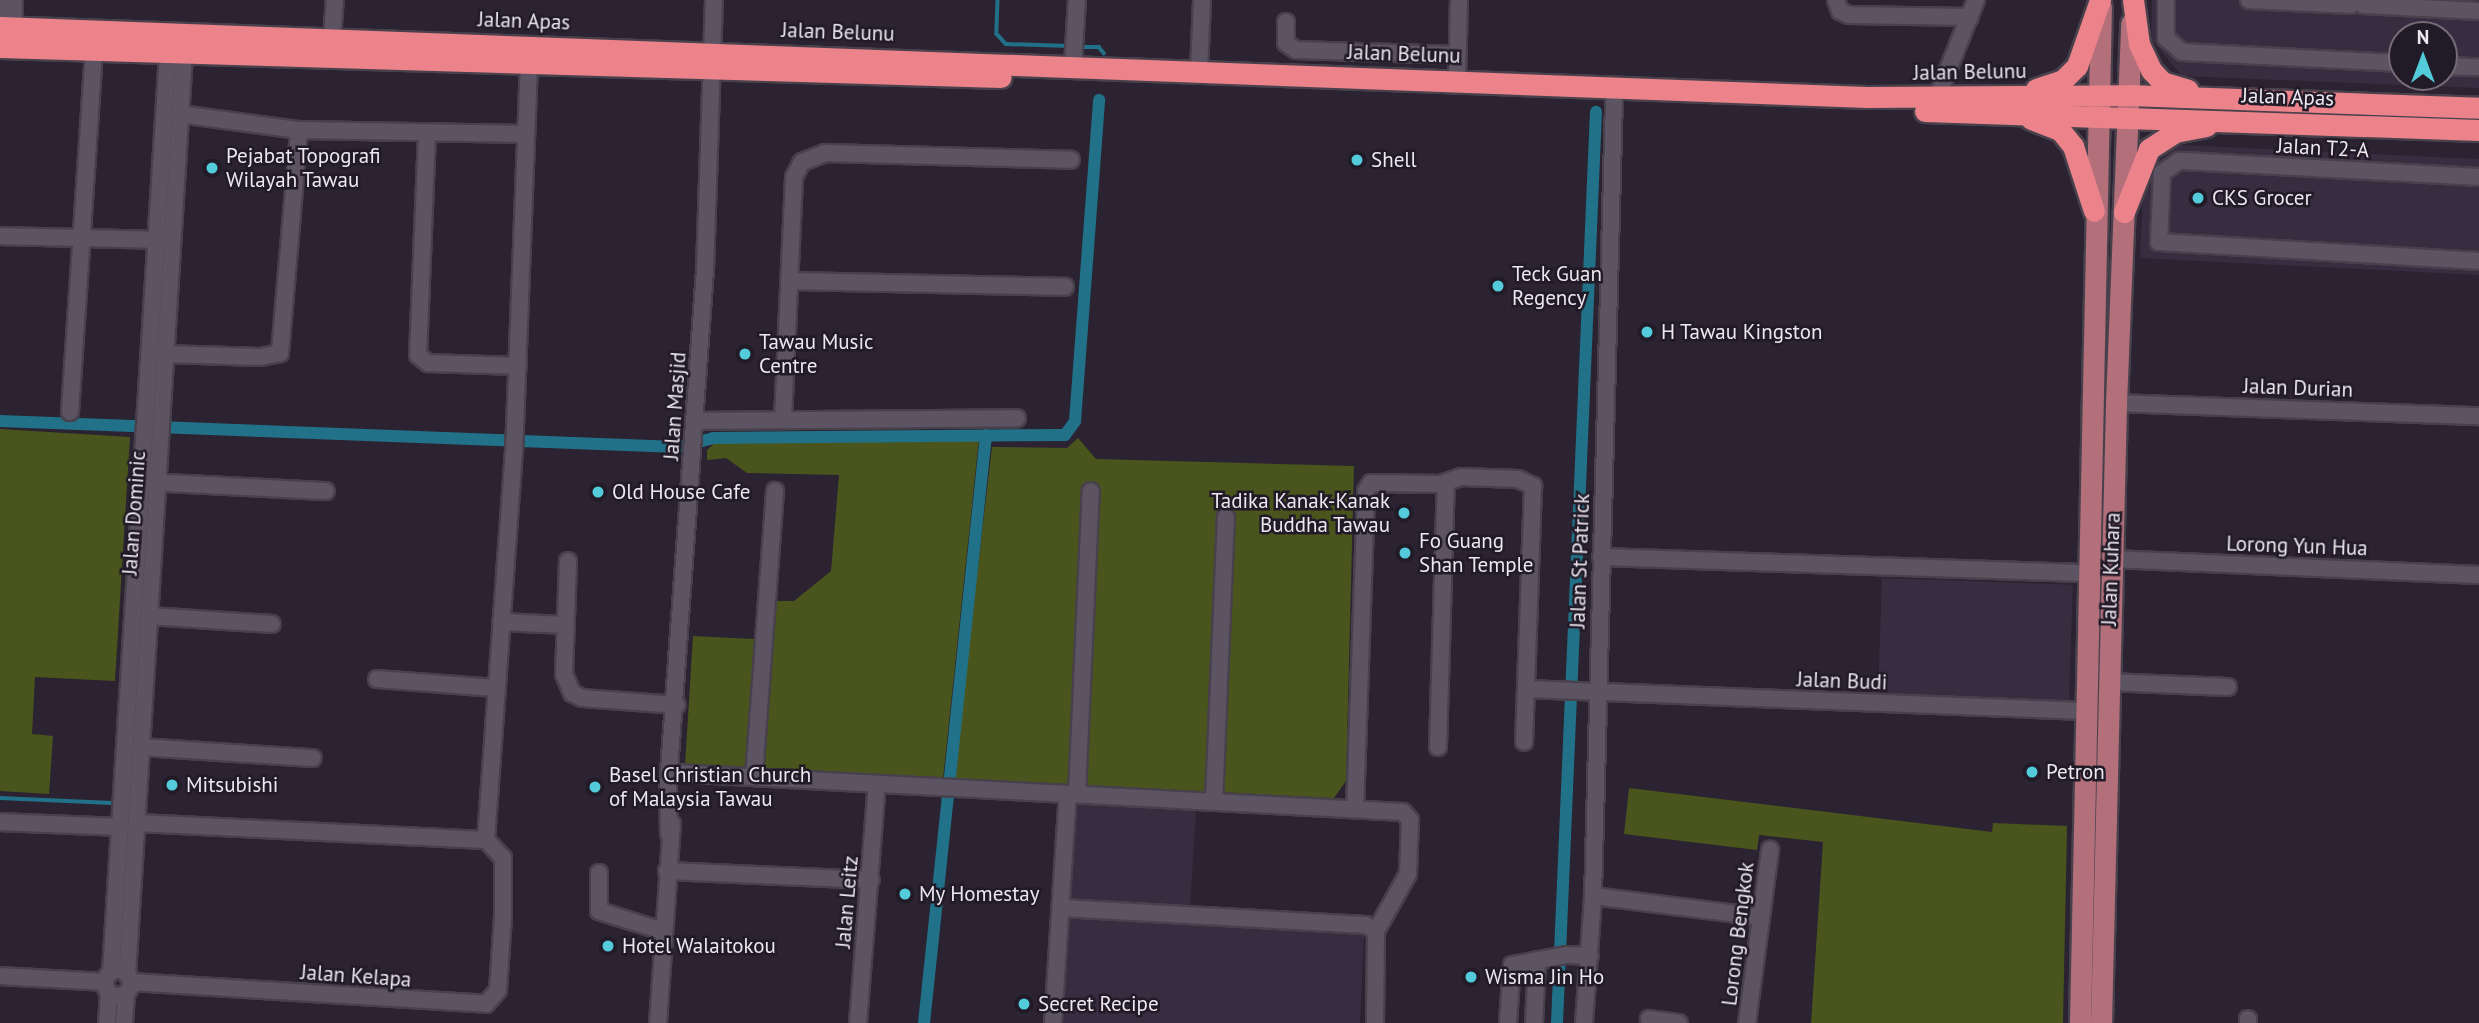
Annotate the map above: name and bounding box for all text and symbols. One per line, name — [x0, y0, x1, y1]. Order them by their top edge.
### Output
street label: Jalan Apas — [477, 7, 571, 35]
street label: Jalan Belunu — [781, 17, 895, 47]
north arrow — [2388, 21, 2458, 91]
text: N — [2417, 25, 2429, 49]
street label: Jalan Belunu — [1347, 39, 1461, 69]
street label: Jalan Belunu — [1913, 58, 2027, 86]
street label: Jalan Apas — [2241, 83, 2335, 111]
street label: Jalan T2-A — [2276, 133, 2370, 163]
place label: Pejabat Topografi Wilayah Tawau — [226, 143, 381, 193]
place label: Shell — [1371, 147, 1417, 173]
marker: Shell — [1349, 152, 1365, 168]
marker: Pejabat Topografi Wilayah Tawau — [204, 160, 220, 176]
place label: CKS Grocer — [2212, 185, 2312, 211]
marker: CKS Grocer — [2190, 190, 2206, 206]
place label: Teck Guan Regency — [1512, 261, 1603, 311]
marker: Teck Guan Regency — [1490, 278, 1506, 294]
place label: H Tawau Kingston — [1661, 319, 1823, 345]
marker: H Tawau Kingston — [1639, 324, 1655, 340]
place label: Tawau Music Centre — [759, 329, 874, 379]
marker: Tawau Music Centre — [737, 346, 753, 362]
street label: Jalan Masjid — [659, 351, 691, 461]
street label: Jalan Durian — [2243, 373, 2353, 403]
street label: Jalan Dominic — [117, 450, 151, 576]
place label: Old House Cafe — [612, 479, 750, 505]
marker: Old House Cafe — [590, 484, 606, 500]
place label: Tadika Kanak-Kanak Buddha Tawau — [1211, 488, 1390, 538]
street label: Jalan St Patrick — [1565, 493, 1595, 629]
marker: Tadika Kanak-Kanak Buddha Tawau — [1396, 505, 1412, 521]
street label: Jalan Kuhara — [2096, 512, 2126, 626]
place label: Fo Guang Shan Temple — [1419, 528, 1534, 578]
street label: Lorong Yun Hua — [2226, 531, 2368, 561]
marker: Fo Guang Shan Temple — [1397, 545, 1413, 561]
street label: Jalan Budi — [1796, 667, 1888, 695]
place label: Petron — [2046, 759, 2105, 785]
place label: Basel Christian Church of Malaysia Tawau — [609, 762, 811, 812]
marker: Petron — [2024, 764, 2040, 780]
place label: Mitsubishi — [186, 772, 278, 798]
marker: Mitsubishi — [164, 777, 180, 793]
marker: Basel Christian Church of Malaysia Tawau — [587, 779, 603, 795]
street label: Jalan Leitz — [830, 855, 864, 949]
street label: Lorong Bengkok — [1717, 861, 1759, 1007]
place label: My Homestay — [919, 881, 1040, 907]
marker: My Homestay — [897, 886, 913, 902]
place label: Hotel Walaitokou — [622, 933, 776, 959]
marker: Hotel Walaitokou — [600, 938, 616, 954]
street label: Jalan Kelapa — [300, 960, 412, 992]
place label: Wisma Jin Ho — [1485, 964, 1604, 990]
marker: Wisma Jin Ho — [1463, 969, 1479, 985]
place label: Secret Recipe — [1038, 991, 1159, 1017]
marker: Secret Recipe — [1016, 996, 1032, 1012]

